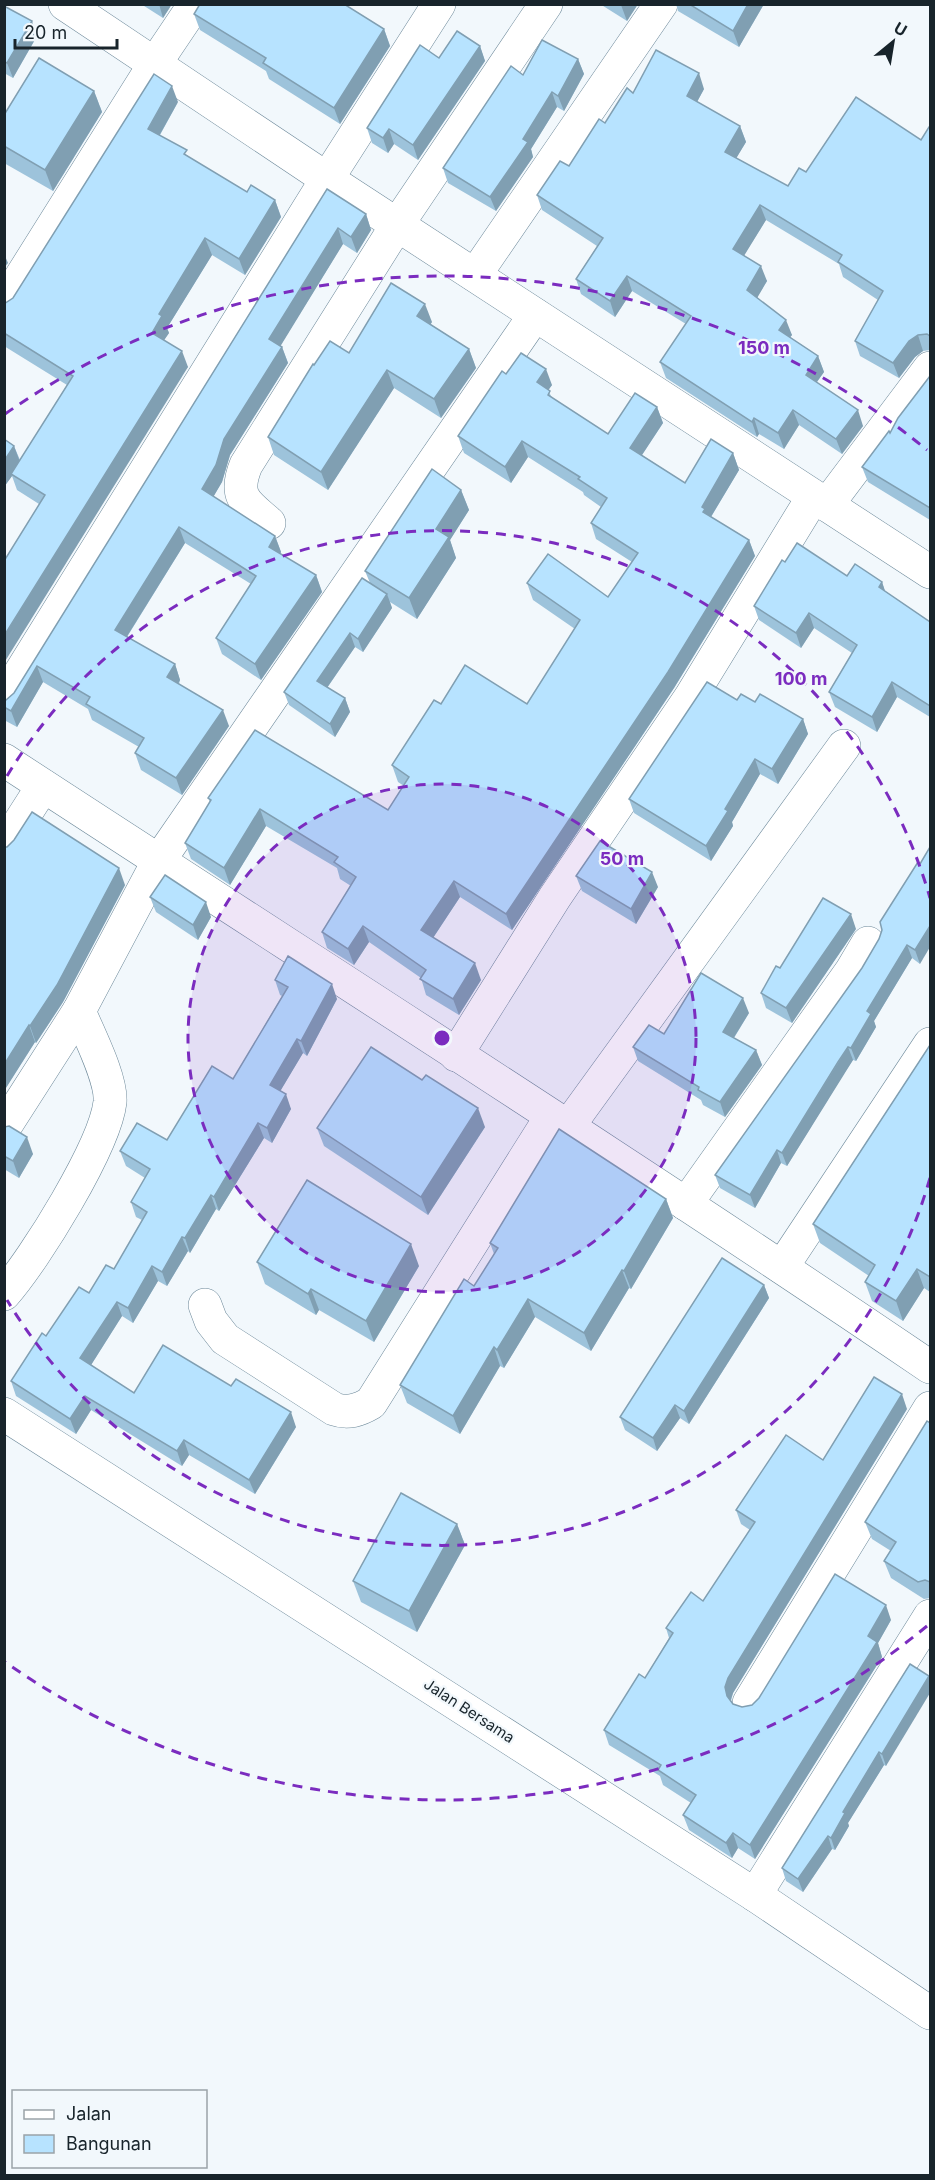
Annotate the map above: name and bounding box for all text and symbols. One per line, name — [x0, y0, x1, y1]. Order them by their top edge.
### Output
scale bar — [15, 12, 117, 50]
north arrow — [863, 12, 923, 72]
text: U — [890, 17, 911, 41]
text: 20 m — [24, 22, 67, 43]
text: 150 m — [738, 337, 790, 358]
text: 100 m — [775, 668, 827, 689]
text: 50 m — [600, 848, 644, 869]
centre of rings — [432, 1028, 452, 1048]
street label: Jalan Bersama — [420, 1674, 518, 1747]
legend — [12, 2090, 207, 2168]
text: Jalan — [66, 2103, 111, 2124]
text: Bangunan — [66, 2133, 152, 2154]

